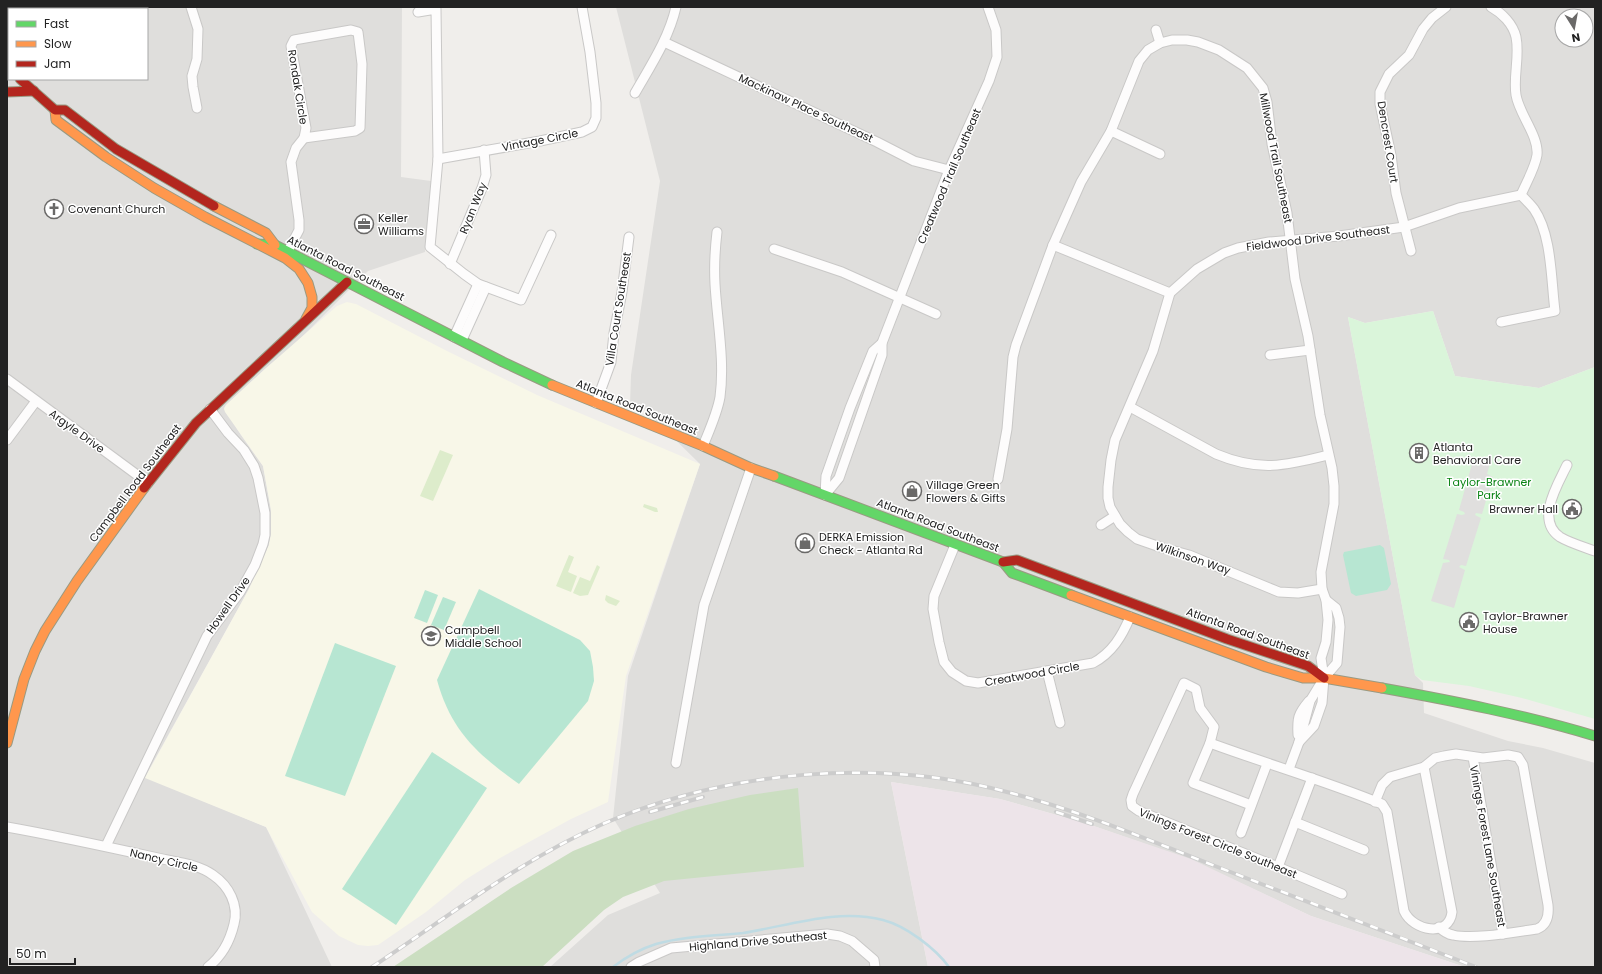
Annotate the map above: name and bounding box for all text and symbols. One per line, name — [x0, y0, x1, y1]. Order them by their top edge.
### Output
legend — [8, 8, 148, 80]
north arrow — [1554, 8, 1594, 48]
text: Fast — [44, 15, 69, 32]
text: N — [1570, 29, 1581, 46]
text: Slow — [44, 35, 72, 52]
street label: Rondak Circle — [284, 48, 312, 126]
text: Jam — [44, 55, 71, 72]
street label: Mackinaw Place Southeast — [736, 70, 876, 146]
street label: Millwood Trail Southeast — [1256, 91, 1296, 225]
street label: Dencrest Court — [1374, 100, 1402, 184]
street label: Creatwood Trail Southeast — [913, 106, 985, 246]
street label: Vintage Circle — [501, 125, 580, 155]
street label: Ryan Way — [455, 179, 491, 236]
church icon: Covenant Church — [43, 198, 65, 220]
place label: Covenant Church — [68, 201, 165, 217]
place label: Keller Williams — [378, 210, 424, 239]
office icon: Keller Williams — [353, 213, 375, 235]
street label: Fieldwood Drive Southeast — [1245, 221, 1391, 255]
street label: Atlanta Road Southeast — [284, 231, 408, 305]
street label: Villa Court Southeast — [601, 251, 635, 367]
street label: Atlanta Road Southeast — [574, 375, 700, 439]
street label: Argyle Drive — [46, 405, 108, 457]
street label: Campbell Road Southeast — [85, 421, 185, 545]
place label: Atlanta Behavioral Care — [1433, 439, 1521, 468]
building icon: Atlanta Behavioral Care — [1408, 442, 1430, 464]
park label: Taylor-Brawner Park — [1447, 474, 1531, 503]
place label: Village Green Flowers & Gifts — [926, 477, 1006, 506]
shop icon: Village Green Flowers & Gifts — [901, 480, 923, 502]
street label: Atlanta Road Southeast — [874, 494, 1002, 556]
public building icon: Brawner Hall — [1561, 498, 1583, 520]
place label: Brawner Hall — [1489, 501, 1558, 517]
place label: DERKA Emission Check - Atlanta Rd — [819, 529, 923, 558]
shop icon: DERKA Emission Check - Atlanta Rd — [794, 532, 816, 554]
street label: Wilkinson Way — [1153, 538, 1234, 579]
street label: Howell Drive — [202, 573, 254, 637]
street label: Atlanta Road Southeast — [1184, 603, 1312, 663]
place label: Taylor-Brawner House — [1483, 608, 1568, 637]
public building icon: Taylor-Brawner House — [1458, 611, 1480, 633]
place label: Campbell Middle School — [445, 622, 521, 651]
school or university icon: Campbell Middle School — [420, 625, 442, 647]
street label: Creatwood Circle — [983, 658, 1081, 690]
street label: Vinings Forest Lane Southeast — [1466, 764, 1510, 928]
street label: Vinings Forest Circle Southeast — [1137, 804, 1299, 882]
street label: Nancy Circle — [128, 844, 200, 876]
street label: Highland Drive Southeast — [688, 927, 828, 955]
scale bar — [10, 940, 75, 966]
text: 50 m — [16, 945, 47, 962]

